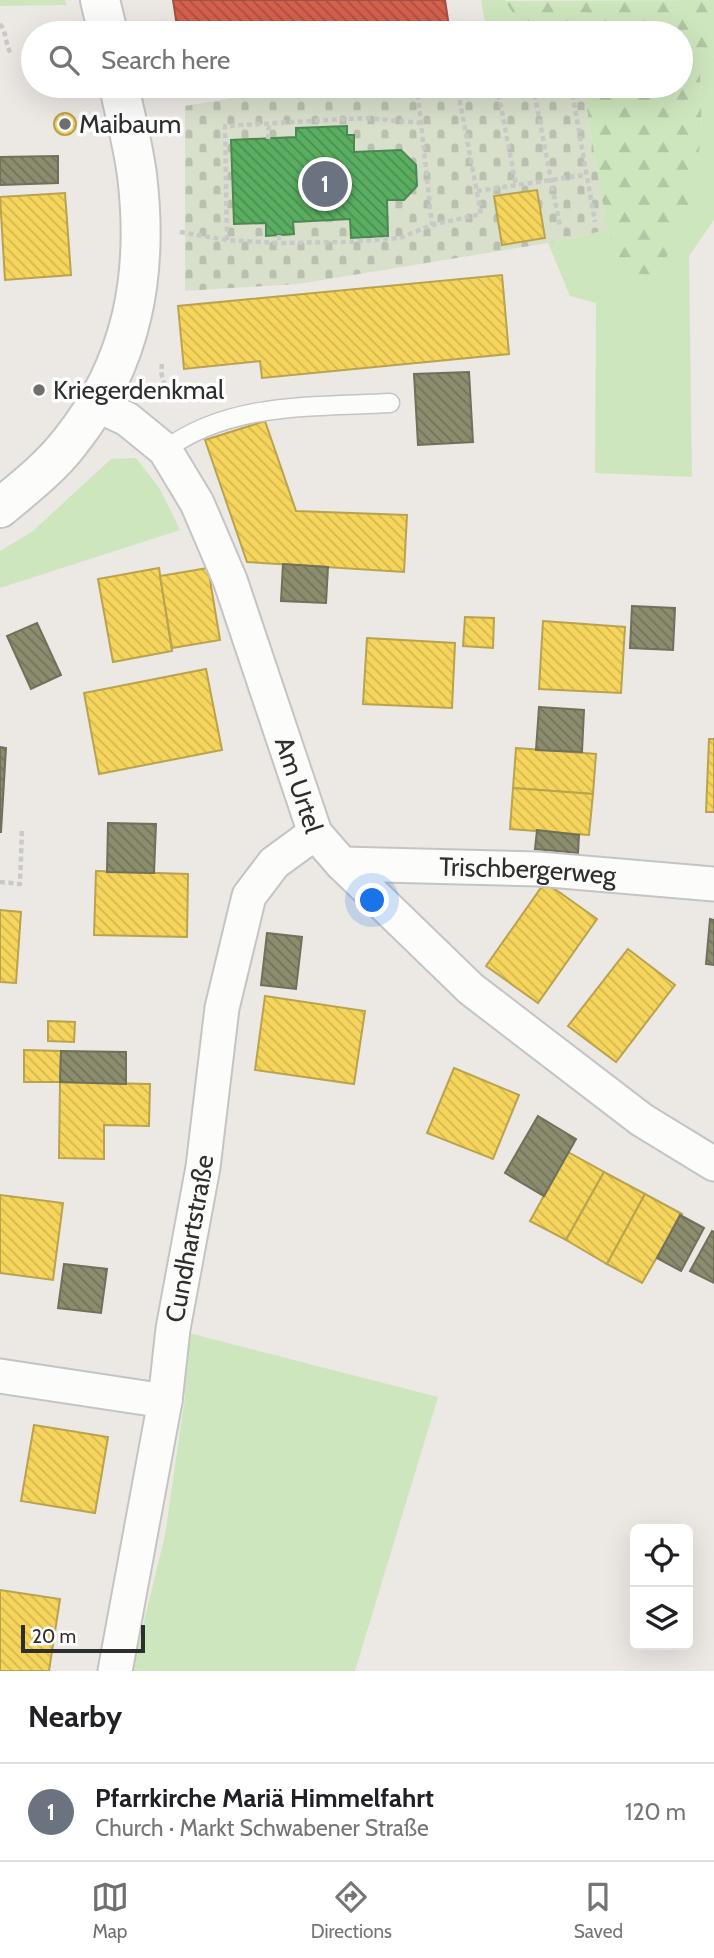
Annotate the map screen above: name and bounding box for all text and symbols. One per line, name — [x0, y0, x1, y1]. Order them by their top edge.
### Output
search box — [21, 21, 693, 98]
icon: search — [45, 41, 83, 79]
text: Search here — [101, 44, 230, 76]
place label: Maibaum — [79, 108, 181, 140]
marker: Maibaum — [57, 116, 73, 132]
pin: 1 — [302, 158, 348, 210]
place label: Kriegerdenkmal — [53, 374, 224, 406]
marker: Kriegerdenkmal — [31, 382, 47, 398]
street label: Am Urtel — [268, 733, 330, 837]
street label: Trischbergerweg — [439, 850, 619, 892]
your location — [355, 883, 389, 917]
street label: Cundhartstraße — [159, 1153, 220, 1325]
map controls — [630, 1524, 693, 1650]
button: locate — [630, 1524, 693, 1587]
button: layers — [630, 1587, 693, 1650]
scale bar — [21, 1622, 145, 1654]
text: 20 m — [32, 1625, 76, 1648]
text: Nearby — [28, 1698, 122, 1735]
text: Pfarrkirche Mariä Himmelfahrt — [95, 1782, 434, 1814]
text: 1 — [47, 1798, 55, 1826]
text: 120 m — [625, 1798, 686, 1826]
text: Church · Markt Schwabener Straße — [95, 1814, 429, 1842]
tab: Map — [91, 1878, 129, 1943]
tab: Directions — [311, 1878, 392, 1943]
tab: Saved — [574, 1878, 623, 1943]

